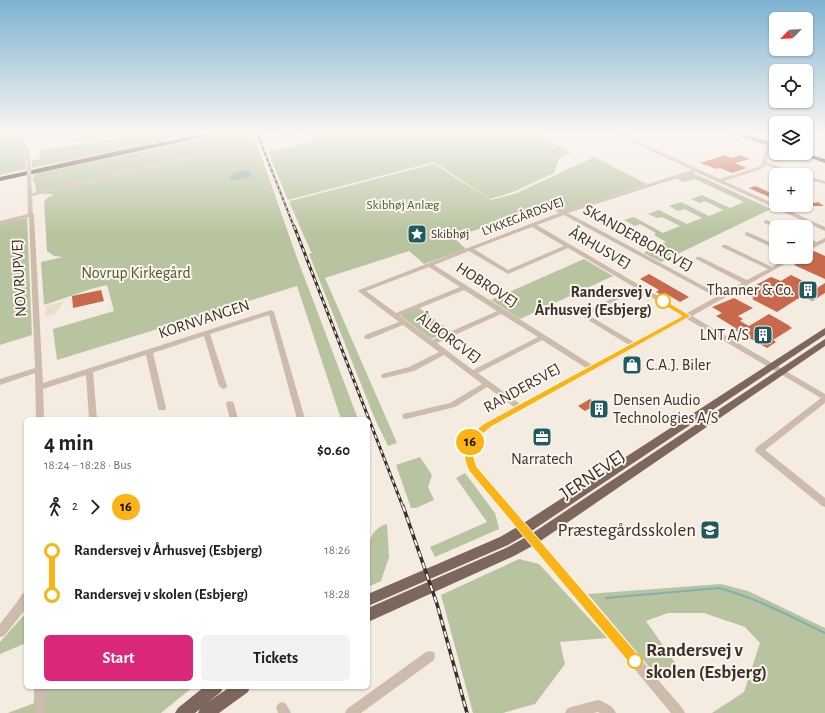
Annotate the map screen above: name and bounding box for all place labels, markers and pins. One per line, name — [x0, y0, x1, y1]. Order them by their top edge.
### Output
place icon: Skibhøj — [406, 223, 428, 245]
place label: Skibhøj — [431, 228, 469, 241]
building icon: Thanner & Co. — [797, 279, 819, 301]
place label: Thanner & Co. — [707, 282, 794, 298]
place label: Randersvej v Århusvej (Esbjerg) — [535, 284, 653, 319]
marker: Randersvej v Århusvej (Esbjerg) — [655, 293, 671, 309]
building icon: LNT A/S — [752, 324, 774, 346]
place label: LNT A/S — [700, 327, 749, 343]
shop icon: C.A.J. Biler — [621, 354, 643, 376]
place label: C.A.J. Biler — [646, 357, 711, 373]
place label: Densen Audio Technologies A/S — [613, 392, 718, 426]
building icon: Densen Audio Technologies A/S — [588, 398, 610, 420]
office icon: Narratech — [531, 426, 553, 448]
place label: Narratech — [511, 451, 573, 467]
school or university icon: Præstegårdsskolen — [699, 519, 721, 541]
place label: Præstegårdsskolen — [558, 521, 696, 540]
place label: Randersvej v skolen (Esbjerg) — [646, 641, 767, 682]
marker: Randersvej v skolen (Esbjerg) — [627, 653, 643, 669]

